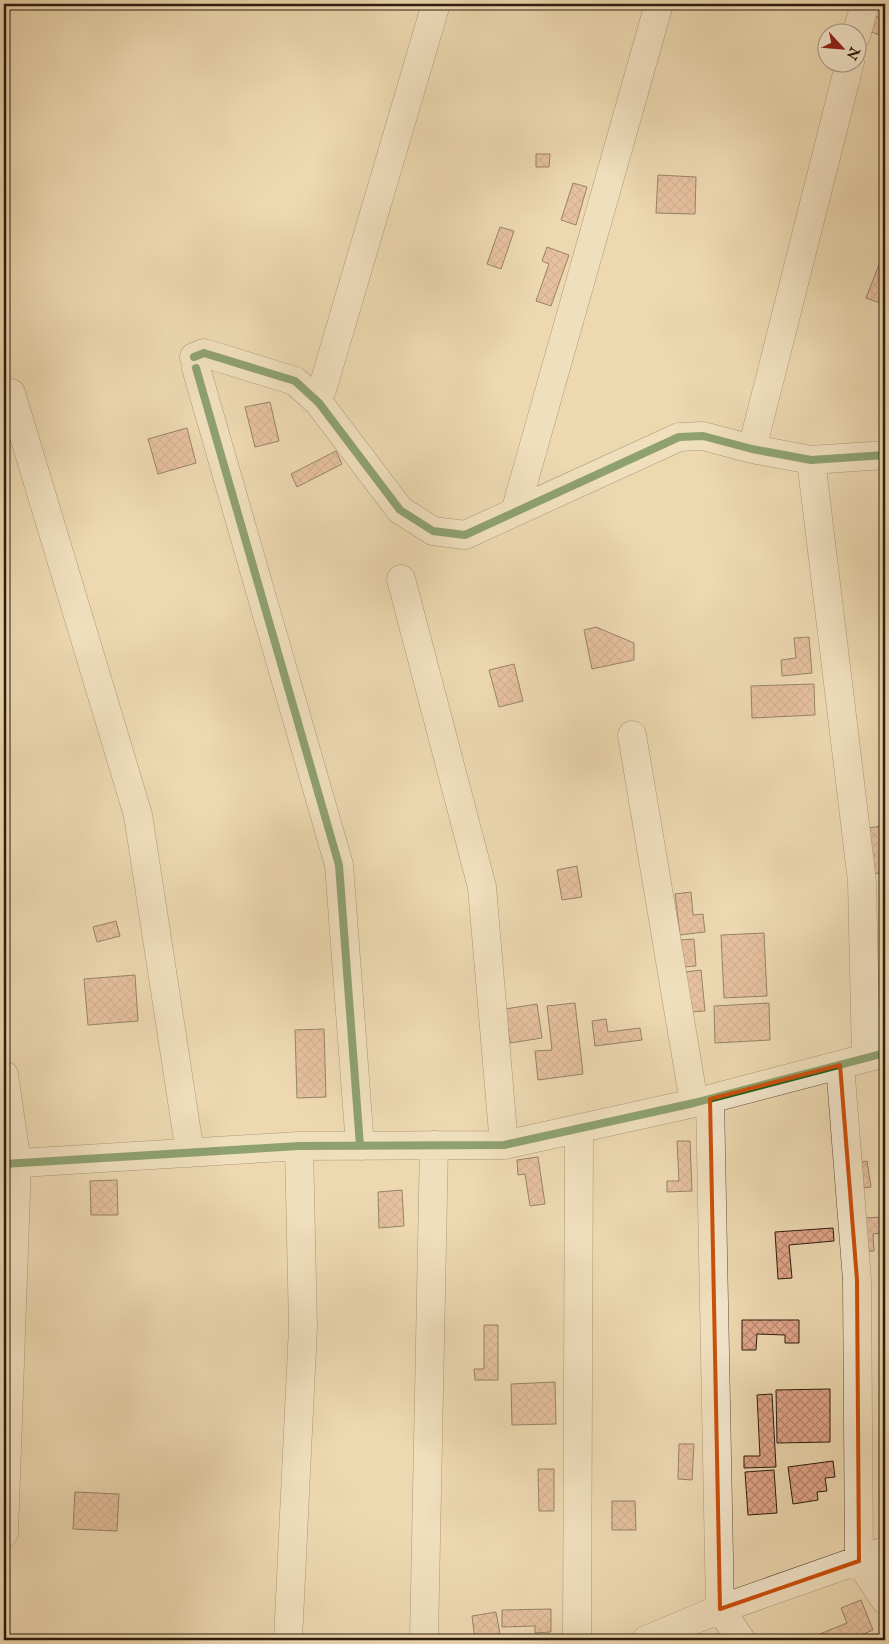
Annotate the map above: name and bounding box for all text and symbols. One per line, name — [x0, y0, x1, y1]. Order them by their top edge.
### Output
north arrow — [816, 22, 866, 72]
text: N — [842, 43, 864, 63]

